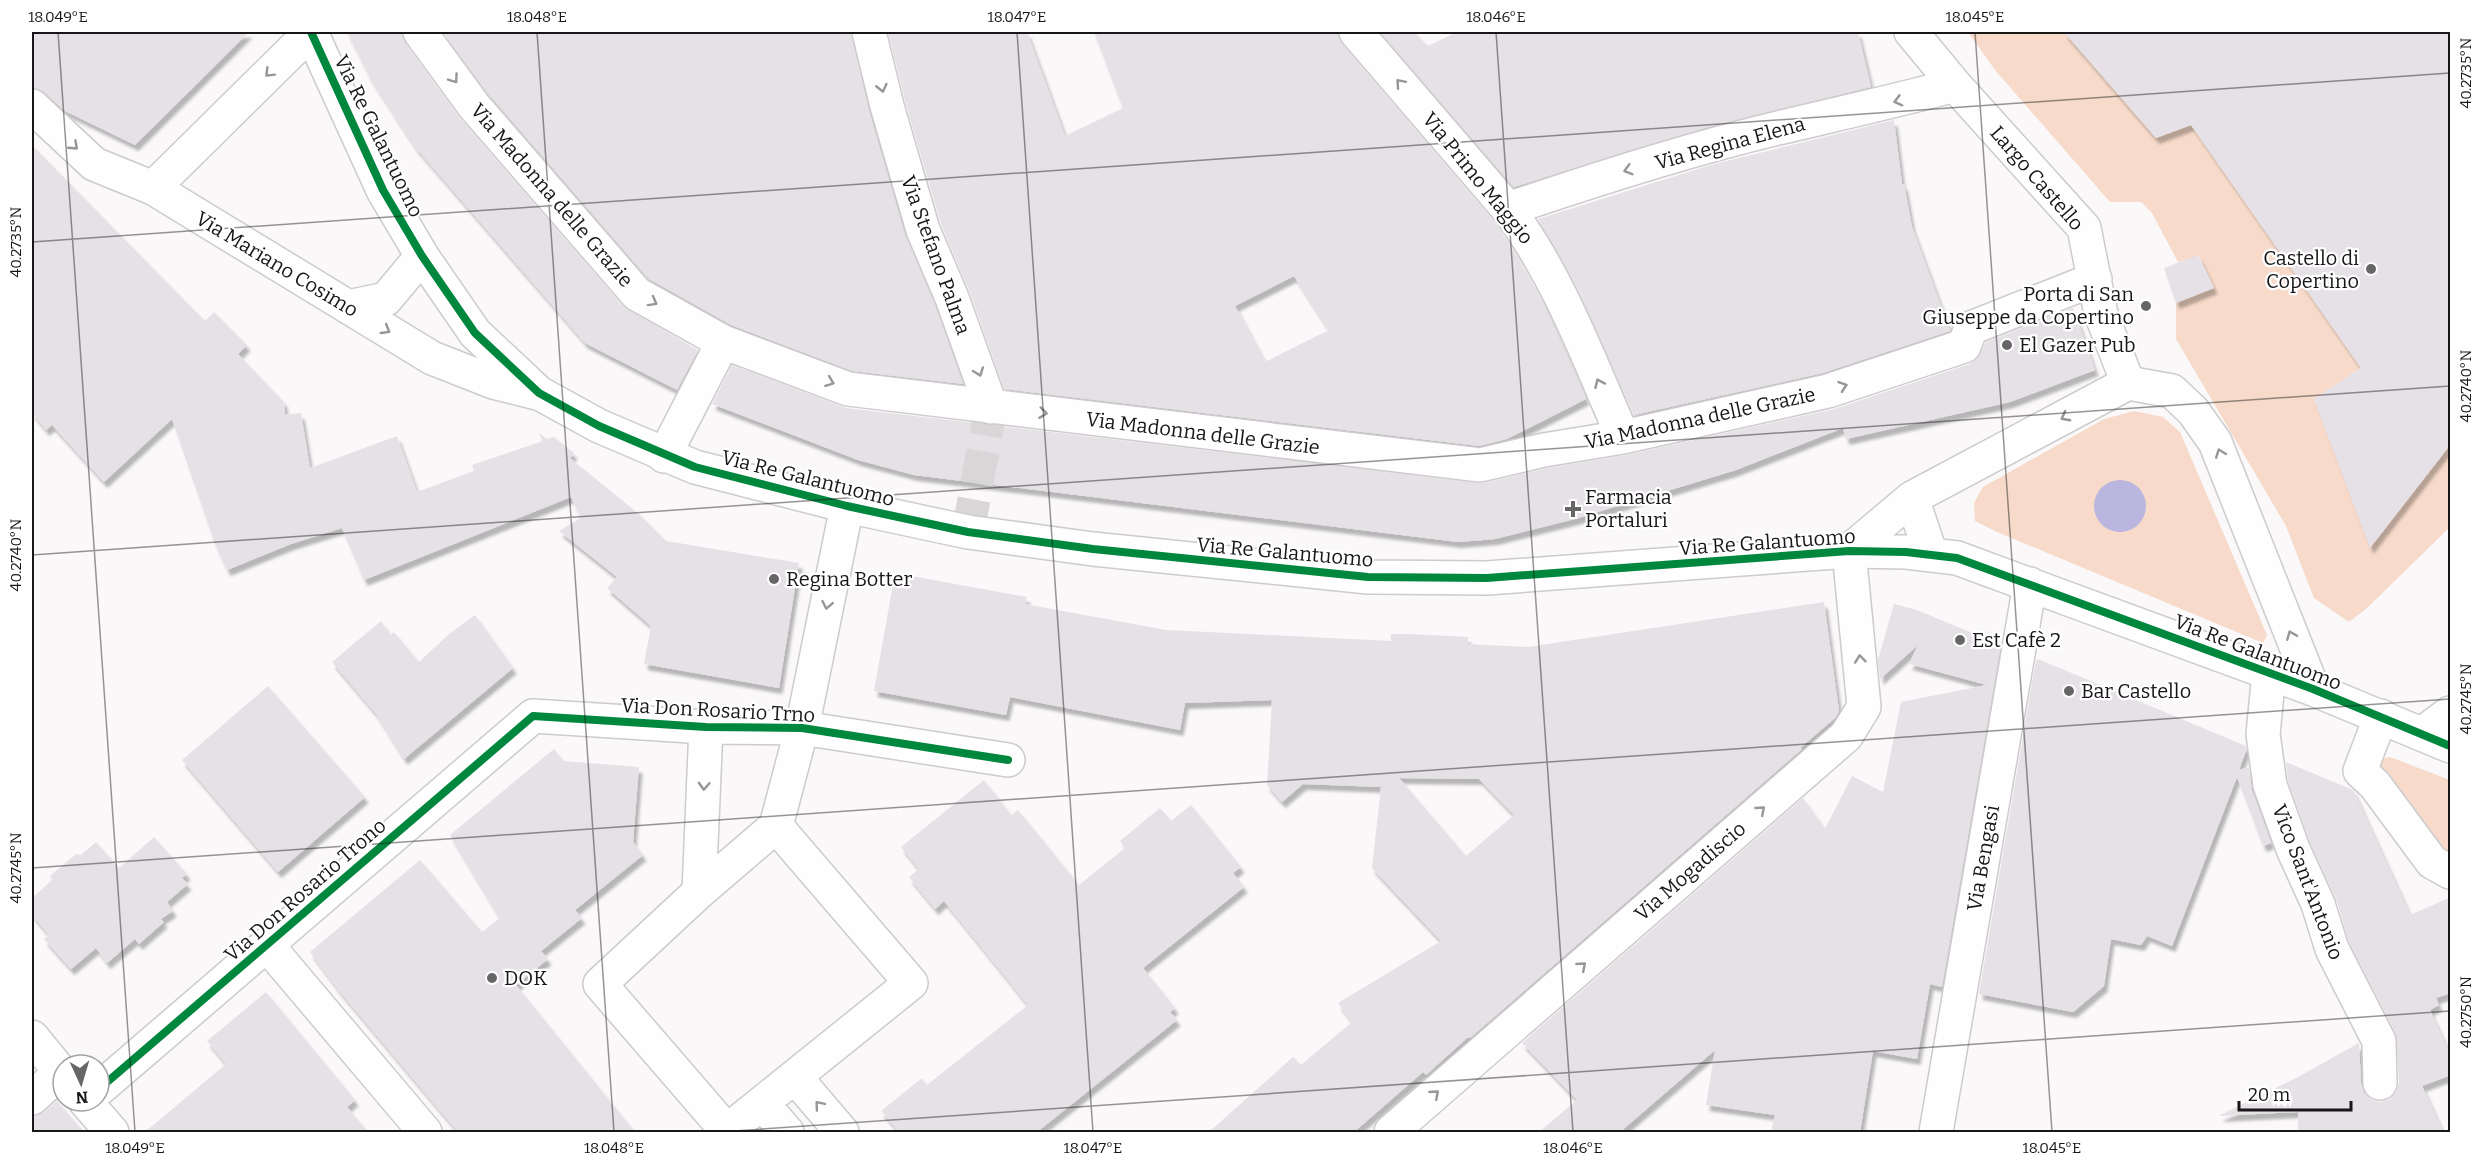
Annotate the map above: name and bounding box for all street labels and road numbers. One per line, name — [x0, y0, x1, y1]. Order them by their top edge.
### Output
street label: Via Re Galantuomo — [329, 51, 429, 221]
street label: Via Madonna delle Grazie — [466, 98, 638, 292]
street label: Via Primo Maggio — [1418, 107, 1538, 249]
street label: Via Regina Elena — [1652, 111, 1808, 175]
street label: Largo Castello — [1985, 121, 2089, 235]
street label: Via Stefano Palma — [896, 172, 976, 338]
street label: Via Mariano Cosimo — [191, 206, 363, 322]
street label: Via Madonna delle Grazie — [1582, 382, 1818, 454]
street label: Via Madonna delle Grazie — [1085, 407, 1321, 459]
street label: Via Re Galantuomo — [719, 445, 897, 511]
street label: Via Re Galantuomo — [1678, 524, 1856, 560]
street label: Via Re Galantuomo — [1196, 532, 1374, 572]
street label: Via Re Galantuomo — [2171, 609, 2345, 695]
street label: Via Don Rosario Trno — [620, 693, 816, 727]
street label: Vico Sant'Antonio — [2267, 801, 2349, 963]
street label: Via Bengasi — [1962, 803, 2004, 913]
street label: Via Don Rosario Trono — [219, 813, 391, 967]
street label: Via Mogadiscio — [1630, 816, 1750, 926]

